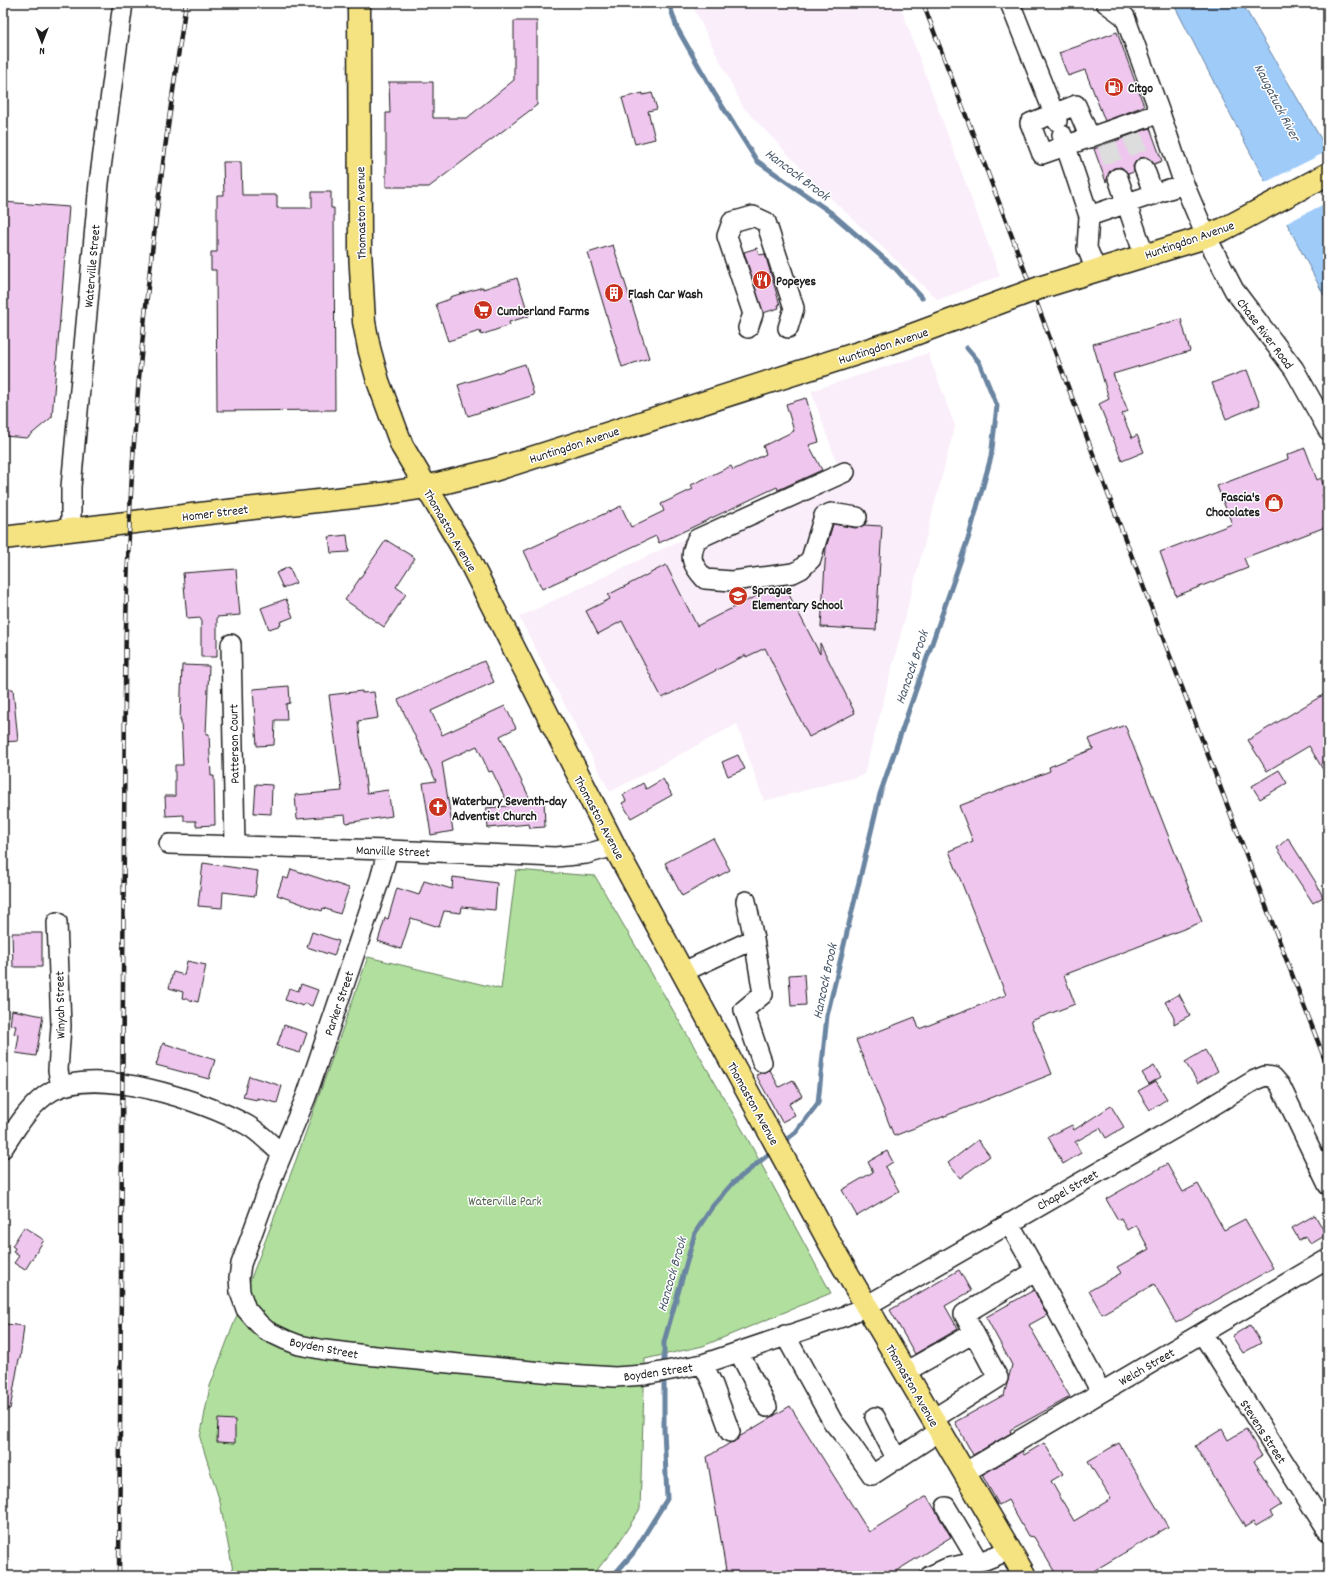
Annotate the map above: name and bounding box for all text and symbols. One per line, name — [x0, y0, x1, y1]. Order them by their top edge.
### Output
north arrow — [22, 22, 62, 62]
text: N — [39, 42, 45, 58]
water label: Naugatuck River — [1248, 61, 1305, 147]
fuel station icon: Citgo — [1103, 76, 1125, 98]
place label: Citgo — [1128, 80, 1153, 99]
water label: Hancock Brook — [760, 145, 834, 207]
street label: Thomaston Avenue — [352, 166, 373, 259]
street label: Huntingdon Avenue — [1142, 217, 1237, 266]
street label: Waterville Street — [80, 224, 107, 308]
restaurant icon: Popeyes — [751, 269, 773, 291]
place label: Popeyes — [776, 273, 816, 292]
building icon: Flash Car Wash — [603, 282, 625, 304]
place label: Flash Car Wash — [628, 286, 703, 305]
street label: Chase River Road — [1231, 295, 1297, 374]
supermarket icon: Cumberland Farms — [472, 299, 494, 321]
place label: Cumberland Farms — [497, 303, 590, 322]
street label: Huntingdon Avenue — [836, 324, 931, 371]
street label: Huntingdon Avenue — [527, 423, 622, 470]
street label: Thomaston Avenue — [417, 486, 480, 576]
place label: Fascia's Chocolates — [1206, 489, 1261, 523]
shop icon: Fascia's Chocolates — [1263, 492, 1285, 514]
street label: Homer Street — [181, 501, 250, 528]
place label: Sprague Elementary School — [752, 582, 844, 616]
school or university icon: Sprague Elementary School — [727, 585, 749, 607]
water label: Hancock Brook — [891, 627, 935, 707]
street label: Patterson Court — [225, 704, 246, 784]
street label: Thomaston Avenue — [568, 773, 628, 864]
place label: Waterbury Seventh-day Adventist Church — [452, 793, 567, 827]
church icon: Waterbury Seventh-day Adventist Church — [427, 796, 449, 818]
street label: Manville Street — [356, 842, 430, 863]
water label: Hancock Brook — [808, 941, 844, 1021]
street label: Parker Street — [320, 969, 360, 1039]
street label: Winyah Street — [51, 971, 72, 1039]
street label: Thomaston Avenue — [721, 1059, 783, 1150]
street label: Chapel Street — [1034, 1166, 1103, 1216]
park label: Waterville Park — [468, 1193, 542, 1212]
water label: Hancock Brook — [653, 1234, 693, 1314]
street label: Boyden Street — [288, 1333, 360, 1365]
street label: Thomaston Avenue — [879, 1341, 942, 1431]
street label: Welch Street — [1116, 1344, 1179, 1392]
street label: Boyden Street — [623, 1359, 694, 1388]
street label: Stevens Street — [1234, 1396, 1290, 1469]

